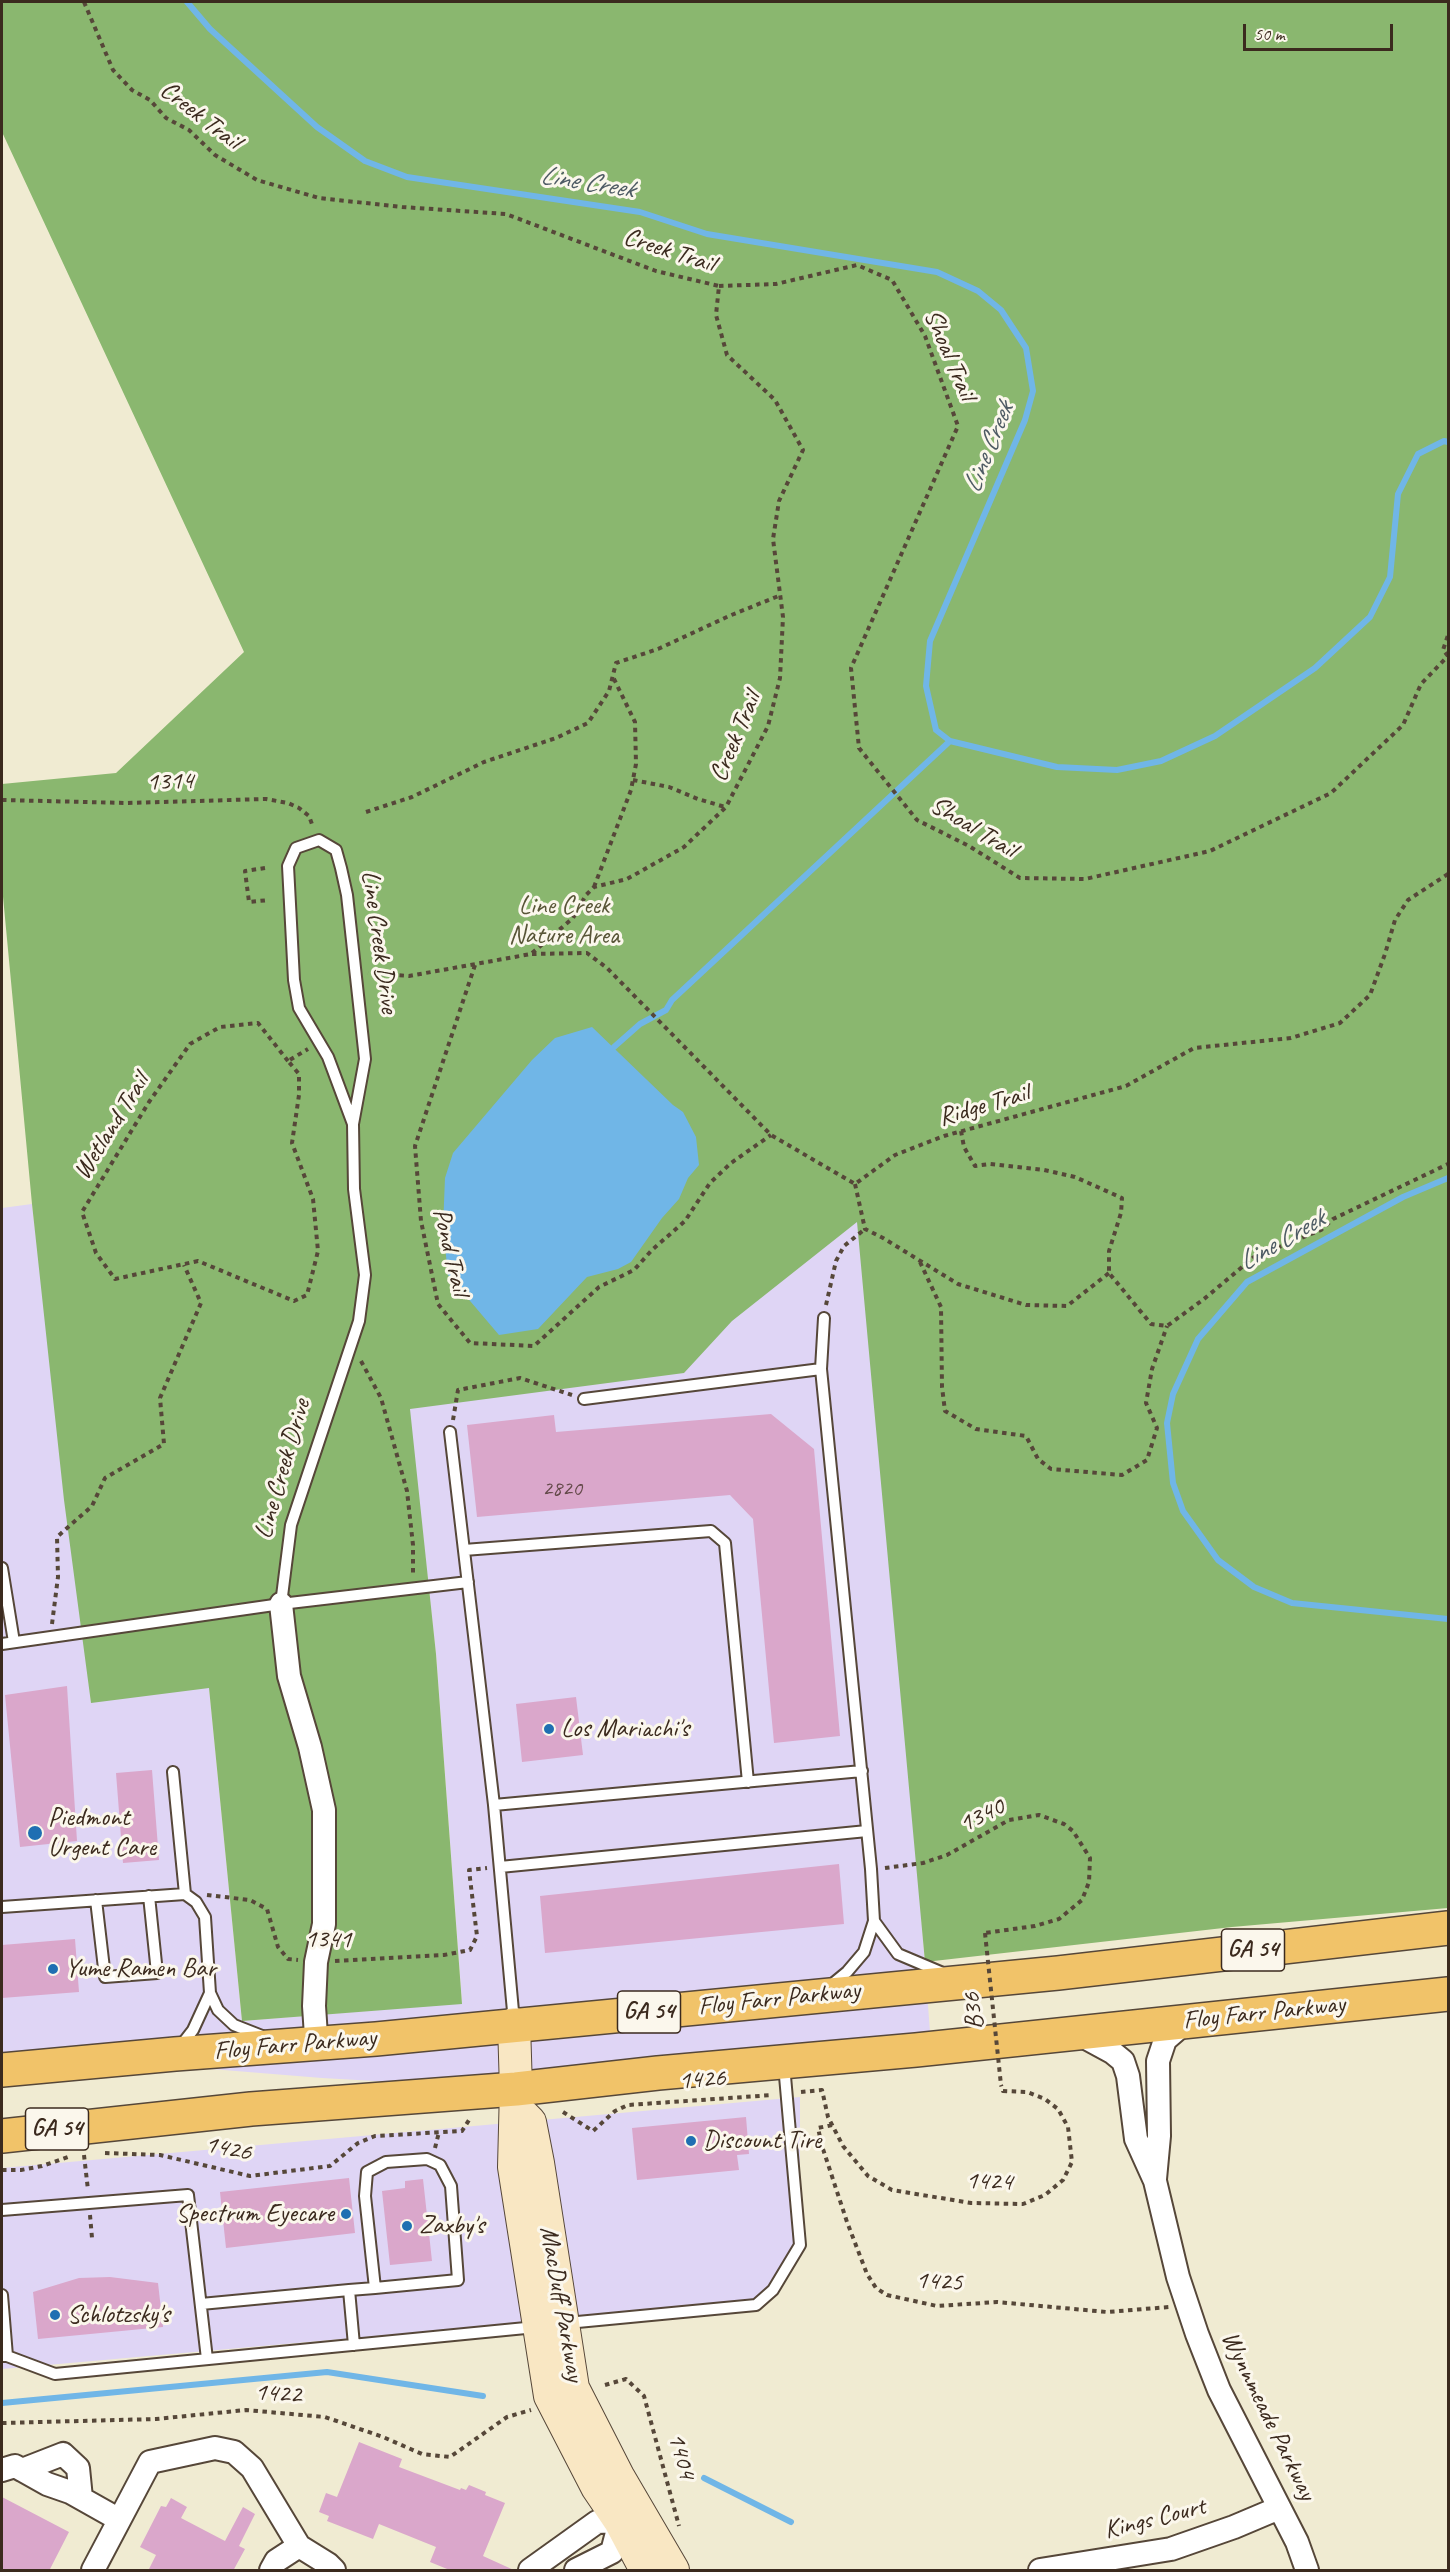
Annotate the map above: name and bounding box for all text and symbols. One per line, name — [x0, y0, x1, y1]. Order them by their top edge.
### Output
scale bar — [1246, 12, 1396, 50]
text: 50 m — [1254, 23, 1285, 45]
street label: Creek Trail — [153, 75, 247, 157]
water label: Line Creek — [538, 160, 636, 206]
street label: Creek Trail — [619, 222, 719, 280]
street label: Shoal Trail — [916, 305, 982, 405]
water label: Line Creek — [956, 398, 1022, 498]
street label: Creek Trail — [703, 688, 769, 786]
street label: 1314 — [146, 766, 194, 798]
street label: Shoal Trail — [924, 790, 1022, 866]
street label: Line Creek Drive — [354, 869, 404, 1015]
park label: Line Creek Nature Area — [509, 890, 619, 952]
street label: Wetland Trail — [67, 1068, 157, 1186]
street label: Ridge Trail — [935, 1078, 1033, 1134]
water label: Line Creek — [1233, 1203, 1331, 1279]
street label: Pond Trail — [425, 1205, 475, 1299]
street label: Line Creek Drive — [248, 1396, 318, 1542]
house number: 2820 — [542, 1476, 582, 1502]
place label: Los Mariachi's — [561, 1713, 689, 1745]
marker: Los Mariachi's — [542, 1722, 556, 1736]
street label: 1340 — [954, 1792, 1010, 1840]
place label: Piedmont Urgent Care — [48, 1802, 156, 1864]
marker: Piedmont Urgent Care — [26, 1824, 44, 1842]
street label: 1341 — [304, 1924, 352, 1956]
road number: GA 54 — [1222, 1929, 1284, 1971]
place label: Yume Ramen Bar — [65, 1953, 216, 1985]
marker: Yume Ramen Bar — [46, 1962, 60, 1976]
street label: Floy Farr Parkway — [697, 1975, 861, 2023]
street label: Floy Farr Parkway — [1182, 1989, 1346, 2037]
road number: GA 54 — [618, 1991, 680, 2033]
street label: B36 — [957, 1991, 991, 2031]
street label: Floy Farr Parkway — [213, 2022, 377, 2068]
street label: 1426 — [678, 2063, 726, 2097]
road number: GA 54 — [26, 2108, 88, 2150]
place label: Discount Tire — [703, 2125, 821, 2157]
street label: 1426 — [202, 2129, 254, 2169]
marker: Discount Tire — [684, 2134, 698, 2148]
street label: 1424 — [965, 2166, 1013, 2198]
place label: Spectrum Eyecare — [176, 2198, 334, 2230]
marker: Spectrum Eyecare — [339, 2207, 353, 2221]
place label: Zaxby's — [419, 2210, 484, 2242]
marker: Zaxby's — [400, 2219, 414, 2233]
street label: MacDuff Parkway — [532, 2224, 590, 2384]
street label: 1425 — [915, 2265, 963, 2299]
place label: Schlotzsky's — [67, 2299, 170, 2331]
marker: Schlotzsky's — [48, 2308, 62, 2322]
street label: Wynnmeade Parkway — [1214, 2327, 1322, 2505]
street label: 1422 — [254, 2377, 302, 2411]
street label: 1404 — [660, 2429, 702, 2483]
street label: Kings Court — [1101, 2491, 1209, 2547]

